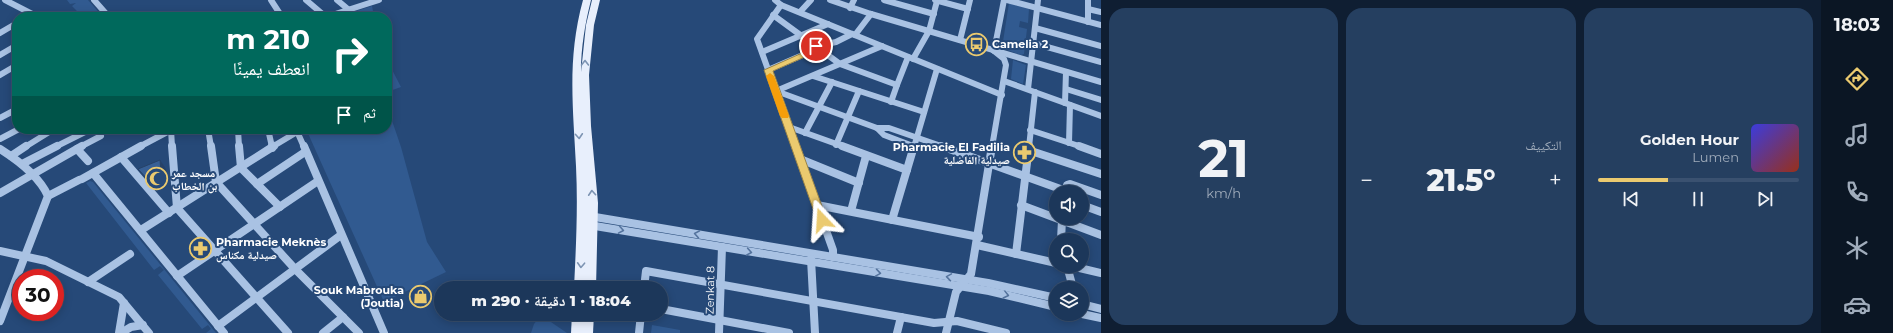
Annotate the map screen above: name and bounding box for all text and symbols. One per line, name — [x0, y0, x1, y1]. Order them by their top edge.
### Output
text: 18:03 — [1834, 14, 1880, 36]
text: 210 m — [226, 22, 310, 56]
icon: right — [324, 28, 376, 80]
pin — [799, 29, 833, 63]
bus stop icon: Camelia 2 — [963, 31, 989, 57]
icon: arrive — [805, 35, 827, 57]
place label: Camelia 2 — [992, 37, 1049, 51]
text: انعطف يمينًا — [233, 58, 310, 80]
one-way arrow — [581, 60, 589, 66]
icon: directions — [1843, 65, 1871, 93]
text: ثم — [363, 103, 376, 122]
icon: arrive — [333, 104, 355, 126]
icon: music — [1843, 121, 1871, 149]
text: 21 — [1198, 127, 1249, 190]
text: Golden Hour — [1640, 130, 1739, 149]
one-way arrow — [574, 133, 583, 139]
text: التكييف — [1525, 137, 1562, 153]
place label: Pharmacie El Fadilia صيدلية الفاضلية — [893, 140, 1010, 167]
pharmacy icon: Pharmacie El Fadilia صيدلية الفاضلية — [1012, 140, 1038, 166]
text: Lumen — [1692, 149, 1739, 165]
text: 21.5° — [1426, 162, 1496, 199]
mosque icon: مسجد عمر بن الخطاب — [143, 166, 169, 192]
place label: مسجد عمر بن الخطاب — [171, 166, 217, 194]
text: − — [1360, 167, 1373, 194]
text: + — [1549, 167, 1562, 194]
icon: phone — [1843, 178, 1871, 206]
map controls — [1049, 185, 1089, 321]
button: sound — [1049, 185, 1089, 225]
text: km/h — [1206, 185, 1241, 201]
icon: previous — [1620, 188, 1642, 210]
icon: pause — [1687, 188, 1709, 210]
icon: next — [1754, 188, 1776, 210]
one-way arrow — [587, 190, 596, 196]
position arrow — [801, 199, 843, 241]
one-way arrow — [618, 225, 624, 234]
one-way arrow — [694, 230, 700, 239]
button: search — [1049, 233, 1089, 273]
icon: climate — [1843, 234, 1871, 262]
pharmacy icon: Pharmacie Meknès صيدلية مكناس — [188, 235, 214, 261]
place label: Pharmacie Meknès صيدلية مكناس — [216, 235, 327, 263]
one-way arrow — [746, 247, 753, 256]
one-way arrow — [576, 262, 585, 268]
street label: Zenkat 8 — [703, 266, 717, 314]
one-way arrow — [875, 268, 881, 277]
speed limit sign: 30 — [12, 269, 64, 321]
one-way arrow — [946, 273, 952, 281]
button: layers — [1049, 281, 1089, 321]
place label: Souk Mabrouka (Joutia) — [314, 283, 404, 310]
shop icon: Souk Mabrouka (Joutia) — [407, 283, 433, 309]
one-way arrow — [1002, 290, 1009, 299]
text: 18:04 · 1 دقيقة · 290 m — [471, 291, 631, 310]
icon: car — [1843, 291, 1871, 319]

